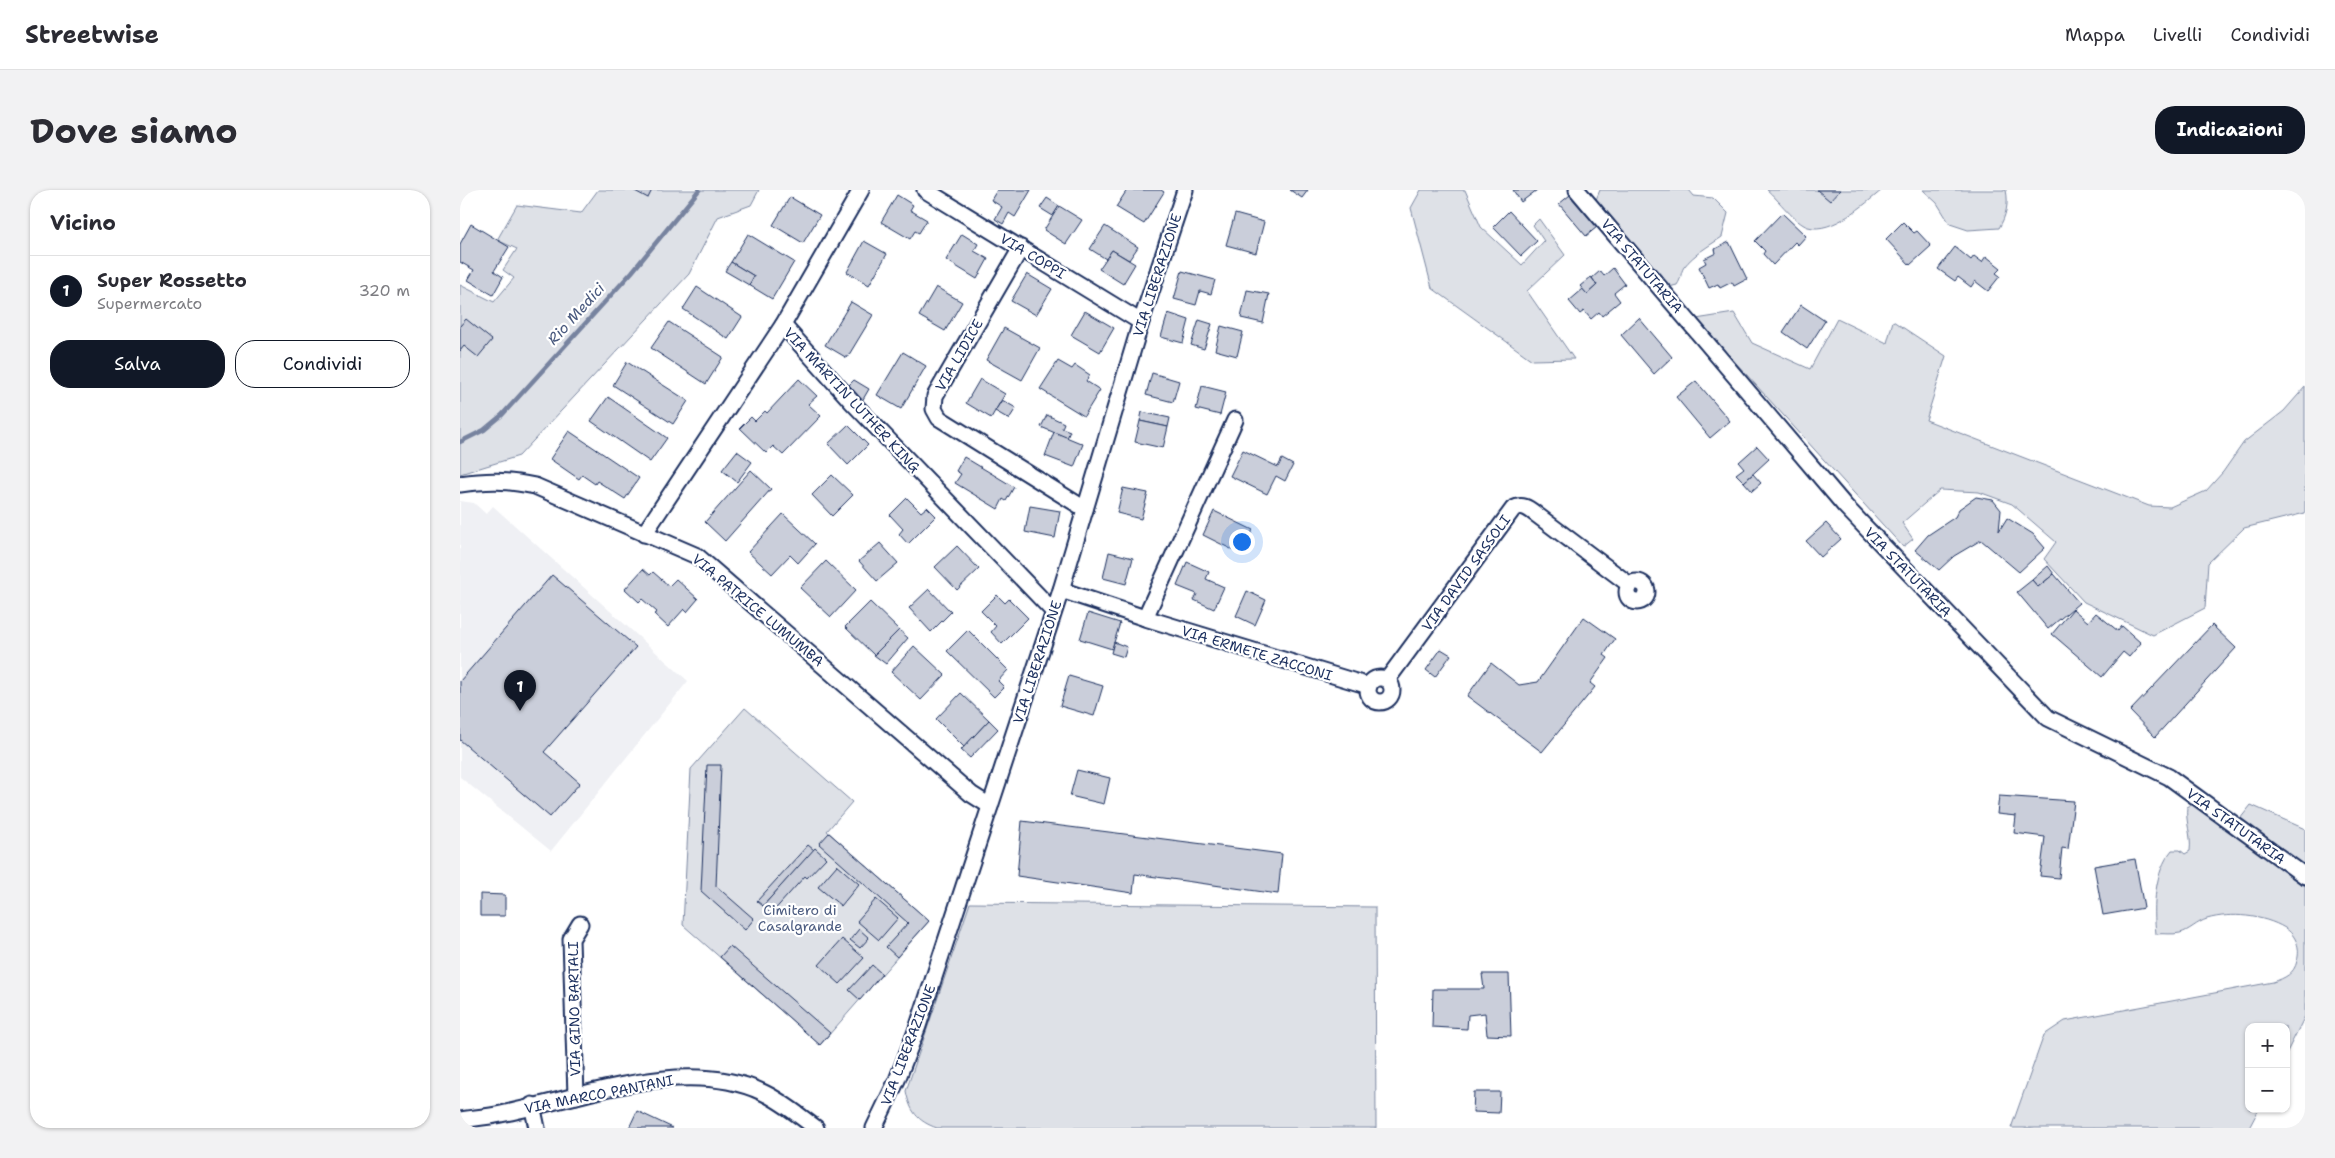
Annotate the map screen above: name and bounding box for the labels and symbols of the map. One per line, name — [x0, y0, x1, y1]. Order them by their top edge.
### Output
street label: VIA LIBERAZIONE — [1129, 211, 1185, 339]
street label: VIA STATUTARIA — [1597, 215, 1687, 317]
street label: VIA COPPI — [997, 229, 1069, 283]
water label: Rio Medici — [543, 278, 610, 349]
street label: VIA LIDICE — [931, 315, 987, 394]
street label: VIA MARTIN LUTHER KING — [780, 324, 924, 477]
street label: VIA DAVID SASSOLI — [1418, 511, 1514, 635]
street label: VIA STATUTARIA — [1861, 523, 1955, 621]
your location — [1229, 529, 1255, 555]
street label: VIA PATRICE LUMUMBA — [689, 550, 827, 670]
street label: VIA LIBERAZIONE — [1009, 598, 1065, 726]
street label: VIA ERMETE ZACCONI — [1179, 621, 1335, 685]
pin: 1 — [504, 670, 536, 711]
street label: VIA STATUTARIA — [2183, 784, 2289, 868]
park label: Cimitero di Casalgrande — [758, 901, 842, 935]
street label: VIA GINO BARTALI — [564, 941, 584, 1077]
street label: VIA LIBERAZIONE — [877, 982, 940, 1108]
street label: VIA MARCO PANTANI — [523, 1071, 675, 1117]

